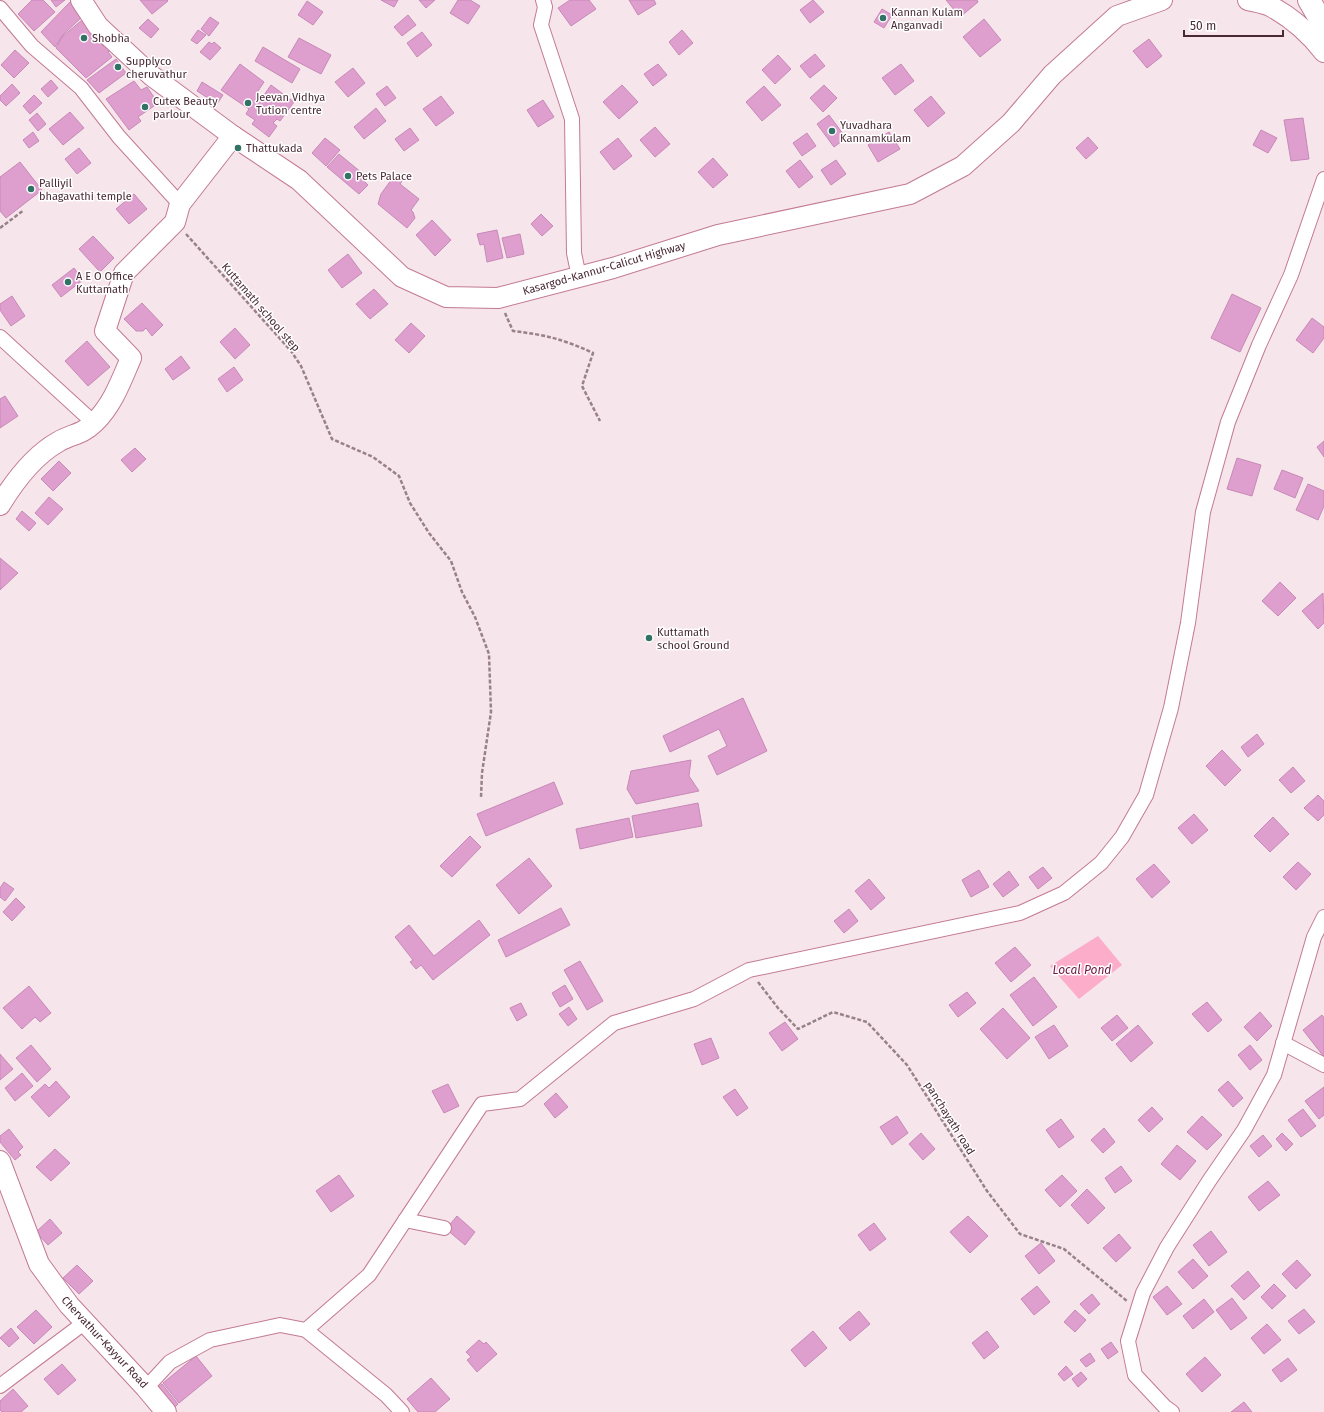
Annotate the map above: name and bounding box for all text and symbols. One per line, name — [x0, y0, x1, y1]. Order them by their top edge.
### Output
place label: Kannan Kulam Anganvadi — [891, 6, 963, 32]
scale bar — [1184, 12, 1283, 38]
marker: Kannan Kulam Anganvadi — [878, 13, 888, 23]
text: 50 m — [1190, 19, 1216, 33]
place label: Shobha — [92, 32, 130, 45]
marker: Shobha — [79, 33, 89, 43]
place label: Supplyco cheruvathur — [126, 55, 187, 81]
marker: Supplyco cheruvathur — [113, 62, 123, 72]
place label: Jeevan Vidhya Tution centre — [256, 91, 325, 117]
place label: Cutex Beauty parlour — [153, 95, 218, 121]
marker: Jeevan Vidhya Tution centre — [243, 98, 253, 108]
marker: Cutex Beauty parlour — [140, 102, 150, 112]
place label: Yuvadhara Kannamkulam — [840, 119, 911, 145]
marker: Yuvadhara Kannamkulam — [827, 126, 837, 136]
place label: Thattukada — [246, 142, 302, 155]
marker: Thattukada — [233, 143, 243, 153]
place label: Pets Palace — [356, 170, 412, 183]
marker: Pets Palace — [343, 171, 353, 181]
place label: Palliyil bhagavathi temple — [39, 177, 132, 203]
marker: Palliyil bhagavathi temple — [26, 184, 36, 194]
street label: Kasargod-Kannur-Calicut Highway — [521, 239, 688, 298]
street label: Kuttamath school step — [219, 261, 302, 354]
place label: A E O Office Kuttamath — [76, 270, 133, 296]
marker: A E O Office Kuttamath — [63, 277, 73, 287]
place label: Kuttamath school Ground — [657, 626, 730, 652]
marker: Kuttamath school Ground — [644, 633, 654, 643]
water label: Local Pond — [1053, 963, 1111, 977]
street label: panchayath road — [922, 1079, 977, 1157]
street label: Chervathur-Kayyur Road — [59, 1294, 151, 1391]

